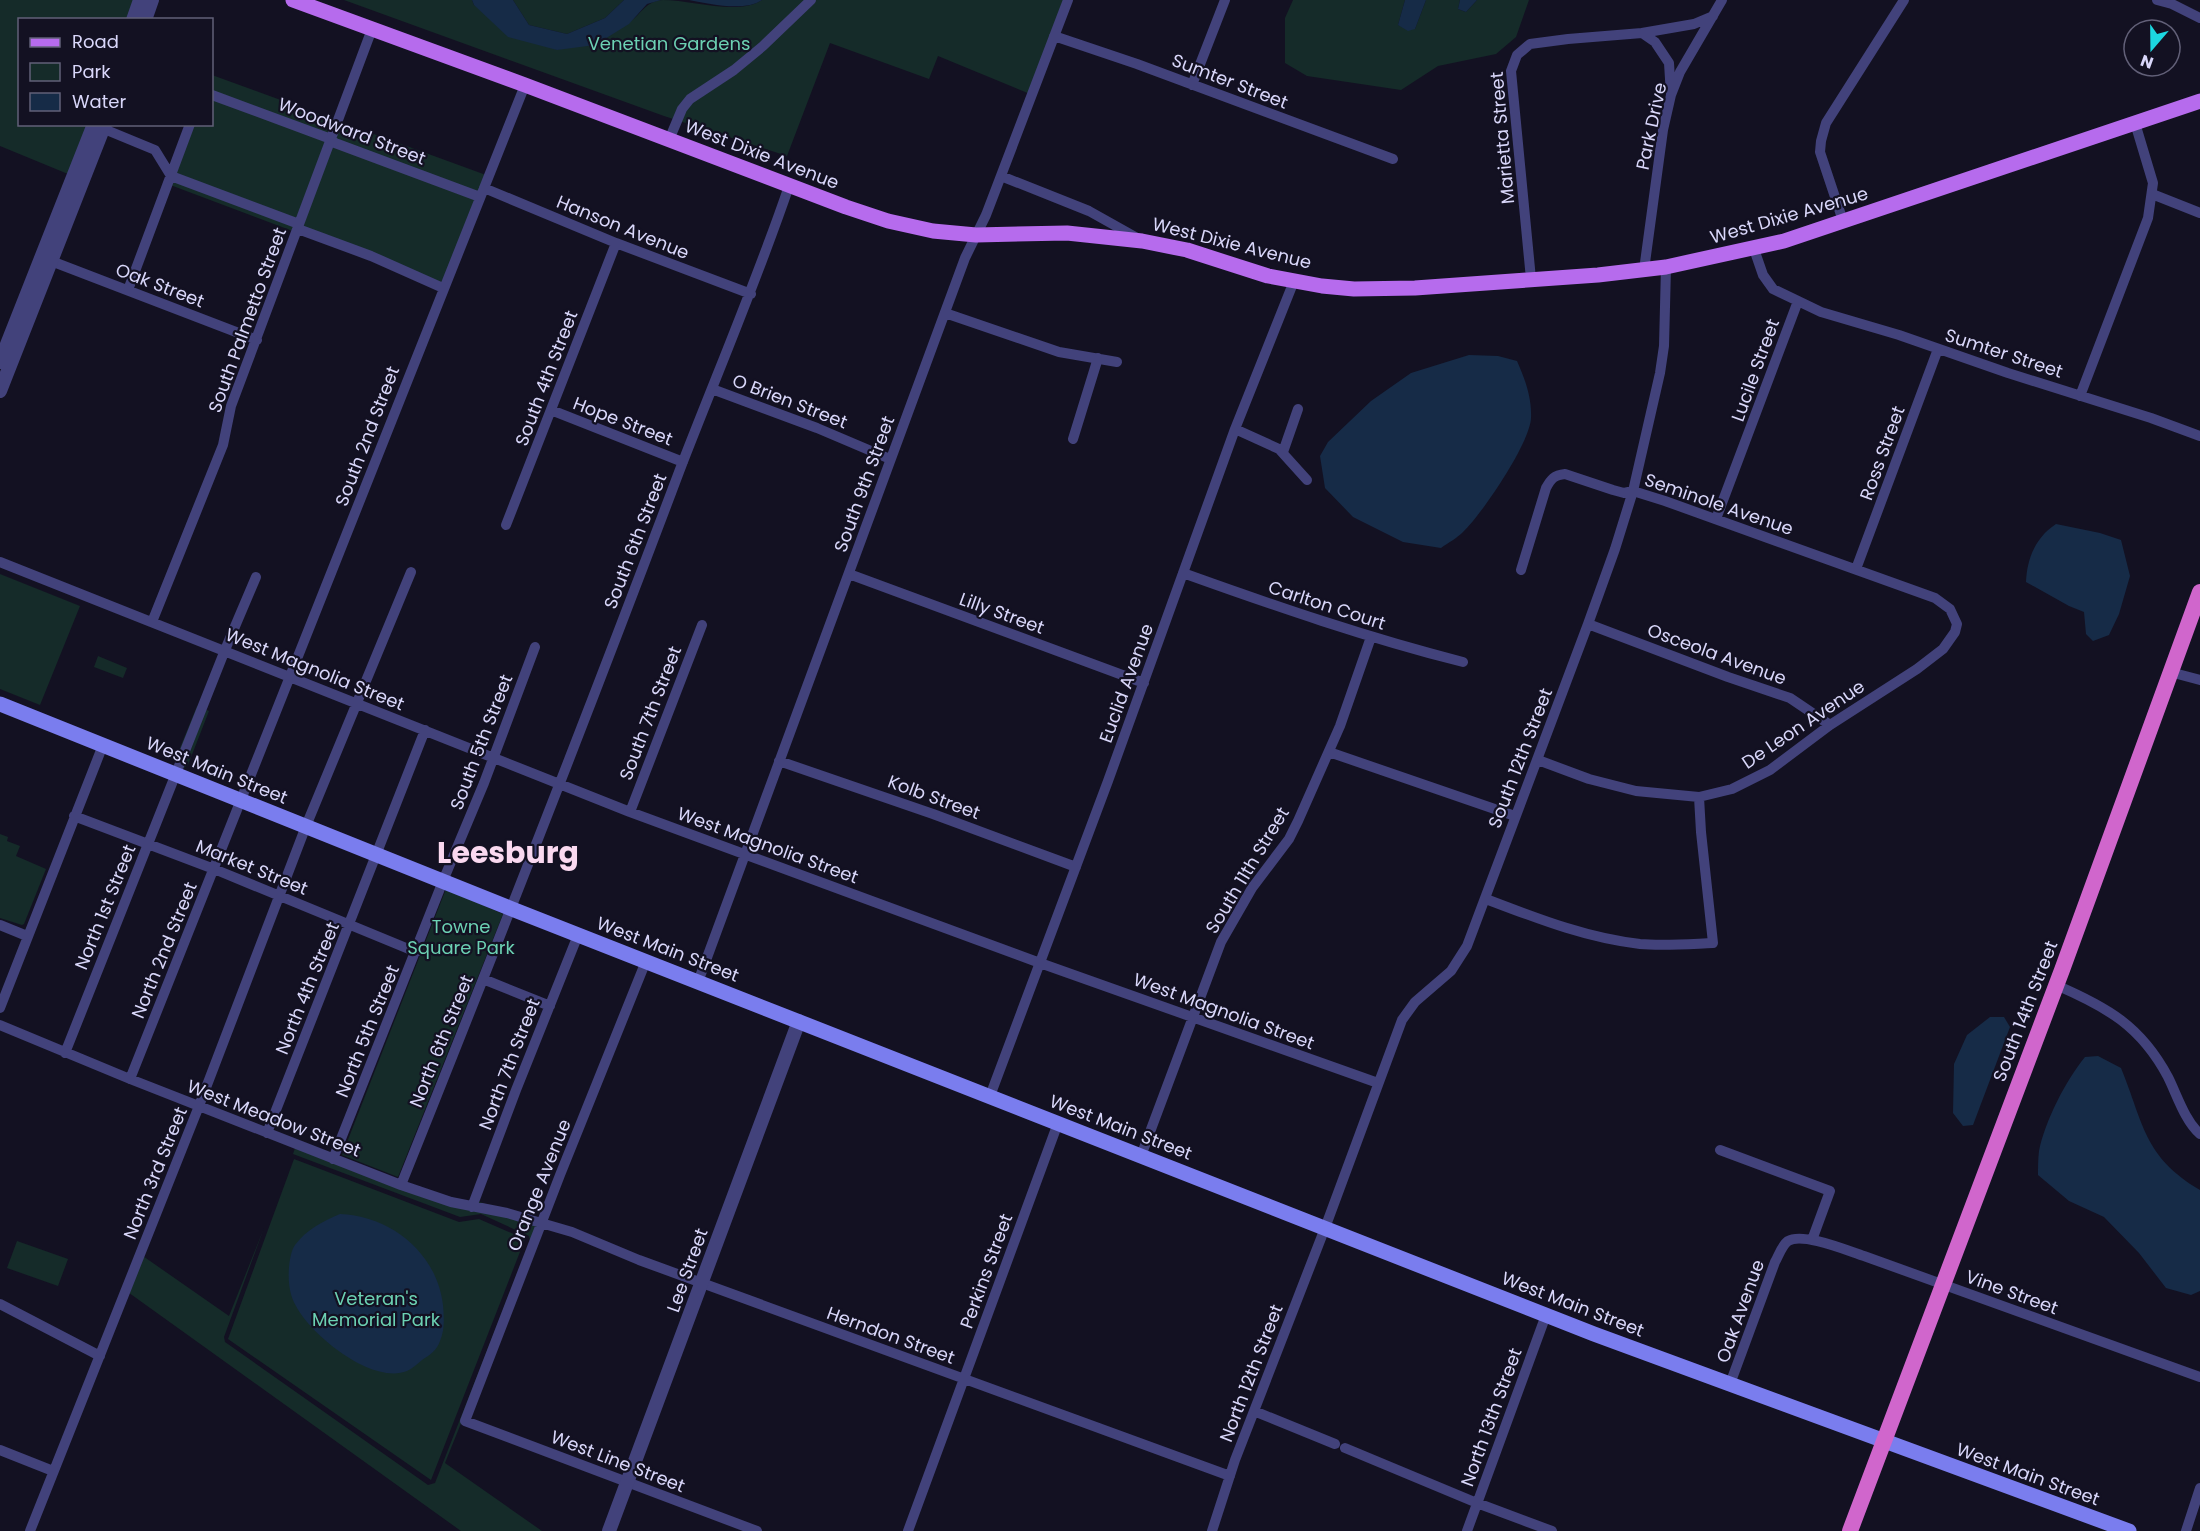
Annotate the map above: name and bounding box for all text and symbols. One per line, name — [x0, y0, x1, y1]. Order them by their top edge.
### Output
legend — [18, 18, 213, 126]
north arrow — [2122, 18, 2182, 78]
text: Road — [72, 29, 119, 54]
park label: Venetian Gardens — [588, 31, 750, 56]
street label: Sumter Street — [1168, 47, 1292, 115]
text: N — [2137, 49, 2157, 74]
text: Park — [72, 59, 111, 84]
street label: Marietta Street — [1484, 71, 1520, 205]
street label: Park Drive — [1630, 80, 1672, 172]
text: Water — [72, 89, 126, 114]
street label: Woodward Street — [275, 91, 429, 171]
street label: West Dixie Avenue — [681, 113, 843, 195]
street label: West Dixie Avenue — [1707, 180, 1871, 250]
street label: Hanson Avenue — [553, 189, 693, 265]
street label: West Dixie Avenue — [1150, 211, 1314, 275]
street label: South Palmetto Street — [202, 224, 292, 416]
street label: Oak Street — [112, 257, 208, 313]
street label: South 4th Street — [509, 307, 583, 449]
street label: Lucile Street — [1725, 315, 1785, 425]
street label: Sumter Street — [1942, 322, 2066, 384]
street label: South 2nd Street — [329, 362, 405, 510]
street label: O Brien Street — [729, 368, 851, 434]
street label: Hope Street — [570, 391, 676, 451]
street label: Ross Street — [1853, 402, 1911, 504]
street label: South 9th Street — [828, 412, 900, 556]
street label: Seminole Avenue — [1641, 467, 1797, 541]
street label: South 6th Street — [598, 470, 672, 612]
street label: Carlton Court — [1265, 574, 1389, 636]
street label: Lilly Street — [956, 586, 1048, 640]
street label: Osceola Avenue — [1644, 617, 1790, 691]
street label: Euclid Avenue — [1093, 620, 1159, 746]
street label: West Magnolia Street — [222, 622, 408, 716]
street label: South 7th Street — [613, 642, 687, 784]
street label: South 5th Street — [444, 671, 518, 813]
street label: De Leon Avenue — [1737, 674, 1869, 774]
street label: South 12th Street — [1482, 684, 1558, 832]
street label: West Main Street — [142, 730, 292, 810]
street label: Kolb Street — [884, 769, 984, 825]
street label: West Magnolia Street — [674, 801, 862, 889]
street label: South 11th Street — [1199, 802, 1295, 938]
district label: Leesburg — [437, 831, 579, 874]
street label: Market Street — [192, 833, 312, 901]
street label: North 1st Street — [69, 841, 141, 973]
street label: North 2nd Street — [125, 878, 203, 1022]
street label: West Main Street — [593, 910, 743, 988]
park label: Towne Square Park — [407, 914, 516, 960]
street label: North 4th Street — [269, 918, 345, 1058]
street label: South 14th Street — [1987, 937, 2063, 1085]
street label: North 5th Street — [329, 961, 405, 1101]
street label: West Magnolia Street — [1130, 967, 1318, 1055]
street label: North 6th Street — [403, 971, 479, 1111]
street label: North 7th Street — [472, 995, 546, 1133]
street label: West Meadow Street — [184, 1073, 364, 1163]
street label: West Main Street — [1046, 1088, 1196, 1166]
street label: North 3rd Street — [117, 1103, 193, 1243]
street label: Orange Avenue — [501, 1115, 577, 1255]
street label: Perkins Street — [954, 1210, 1018, 1332]
street label: Lee Street — [660, 1225, 714, 1315]
street label: Oak Avenue — [1710, 1256, 1770, 1366]
street label: Vine Street — [1962, 1264, 2062, 1320]
street label: West Main Street — [1498, 1265, 1648, 1343]
park label: Veteran's Memorial Park — [312, 1286, 441, 1332]
street label: Herndon Street — [823, 1300, 959, 1370]
street label: North 12th Street — [1213, 1301, 1289, 1445]
street label: North 13th Street — [1454, 1344, 1528, 1490]
street label: West Line Street — [547, 1424, 689, 1498]
street label: West Main Street — [1953, 1436, 2103, 1512]

